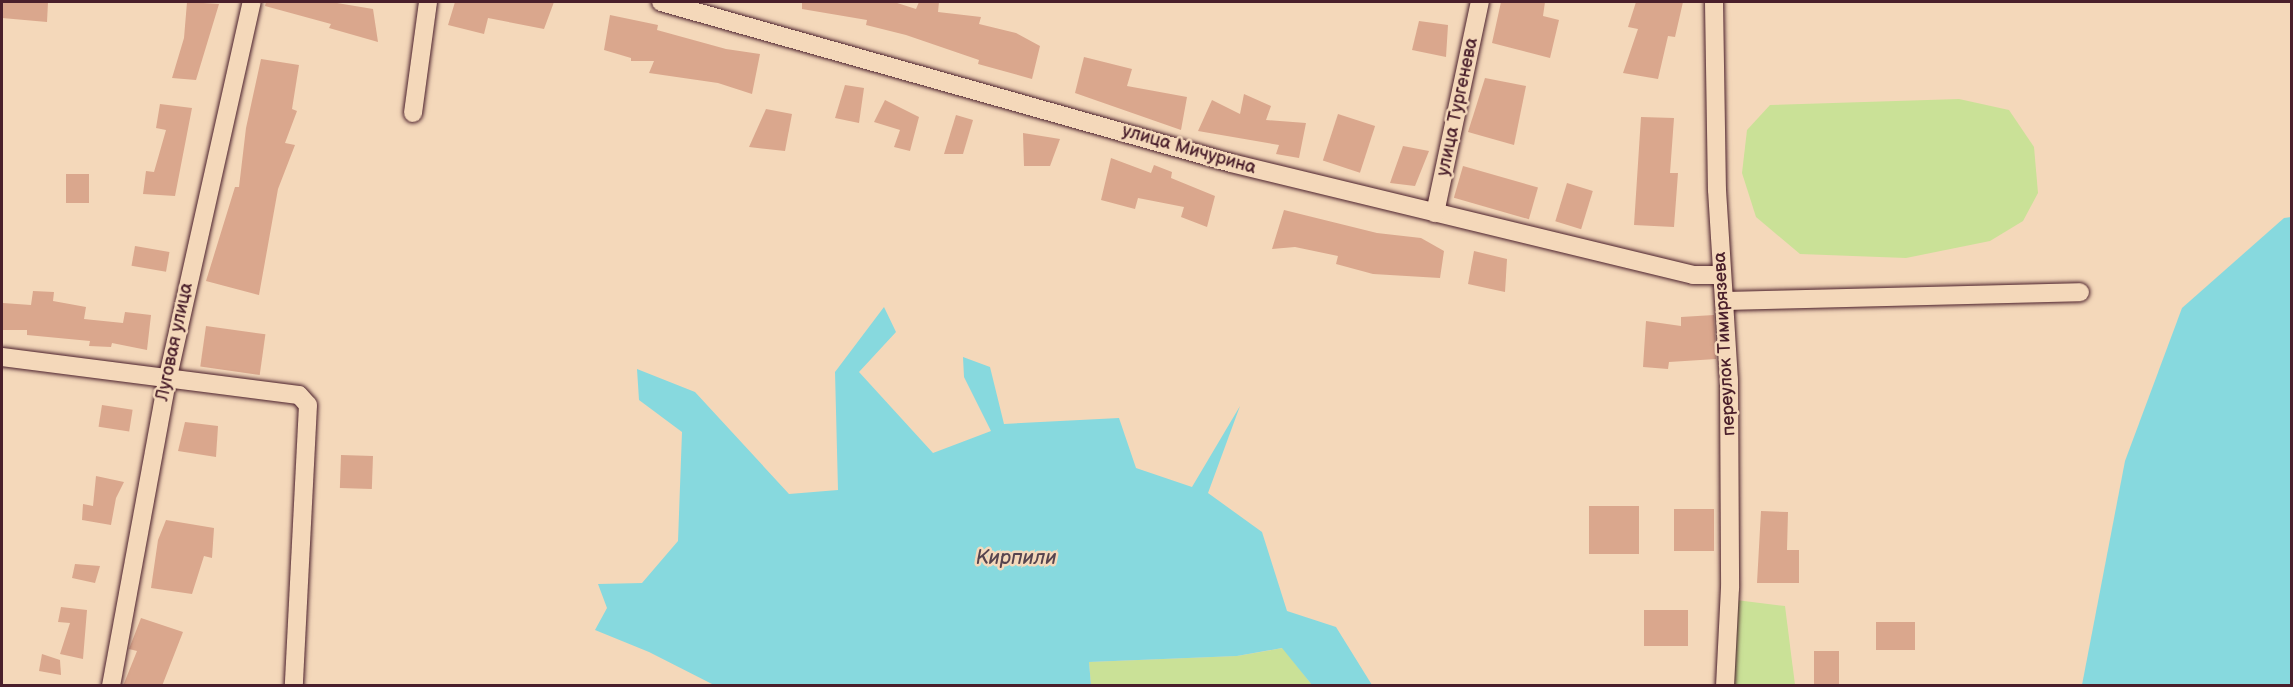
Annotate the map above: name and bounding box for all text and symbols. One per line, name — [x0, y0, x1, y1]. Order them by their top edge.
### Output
street label: улица Тургенева — [1433, 36, 1483, 178]
street label: улица Мичурина — [1120, 121, 1258, 179]
street label: переулок Тимирязева — [1709, 251, 1741, 437]
street label: Луговая улица — [152, 281, 198, 403]
water label: Кирпили — [976, 546, 1056, 570]

